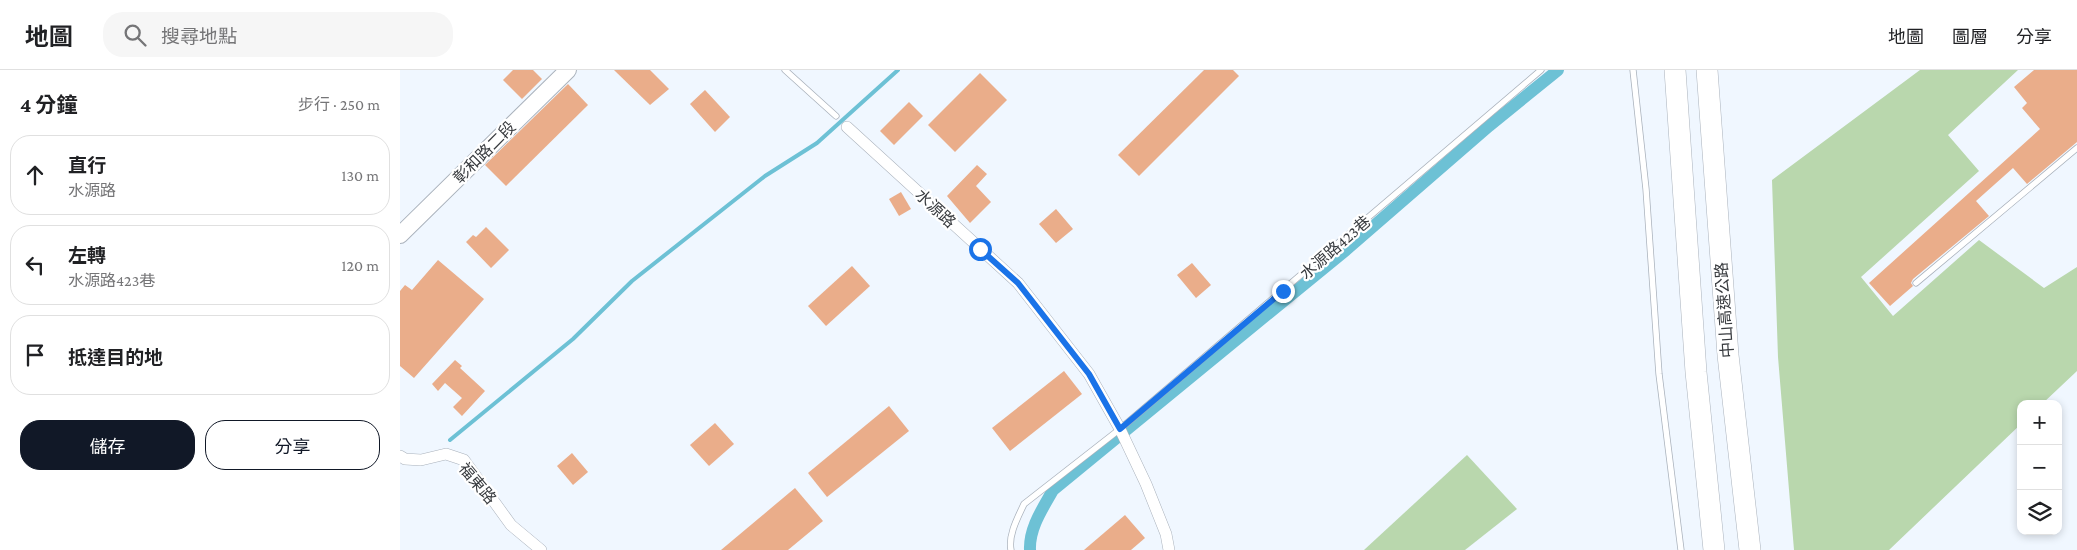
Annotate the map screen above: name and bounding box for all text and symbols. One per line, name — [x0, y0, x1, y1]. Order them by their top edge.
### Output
search box — [103, 12, 453, 57]
icon: search — [121, 21, 149, 49]
text: 地圖 — [25, 23, 73, 50]
text: 搜尋地點 — [161, 26, 237, 47]
text: 地圖 — [1888, 27, 1924, 47]
text: 圖層 — [1952, 27, 1988, 47]
text: 分享 — [2016, 27, 2052, 47]
text: 4 分鐘 — [20, 93, 77, 117]
text: 步行 · 250 m — [298, 96, 380, 113]
street label: 彰和路二段 — [450, 118, 519, 187]
text: 直行 — [68, 155, 106, 176]
icon: ahead — [21, 161, 49, 189]
text: 130 m — [341, 167, 379, 184]
text: 水源路 — [68, 182, 116, 199]
street label: 水源路 — [912, 186, 959, 231]
street label: 水源路423巷 — [1297, 212, 1374, 282]
route start — [969, 238, 992, 261]
text: 左轉 — [68, 245, 106, 266]
icon: left — [21, 251, 49, 279]
text: 120 m — [341, 257, 379, 274]
street label: 中山高速公路 — [1713, 261, 1736, 358]
text: 水源路423巷 — [68, 272, 155, 289]
route end — [1272, 280, 1295, 303]
icon: arrive — [21, 341, 49, 369]
text: 抵達目的地 — [68, 347, 163, 368]
map controls — [2017, 400, 2062, 535]
button: + — [2017, 400, 2062, 445]
button: 儲存 — [20, 420, 195, 470]
button: 分享 — [205, 420, 380, 470]
button: − — [2017, 445, 2062, 490]
street label: 福東路 — [456, 459, 500, 507]
button: layers — [2017, 490, 2062, 535]

